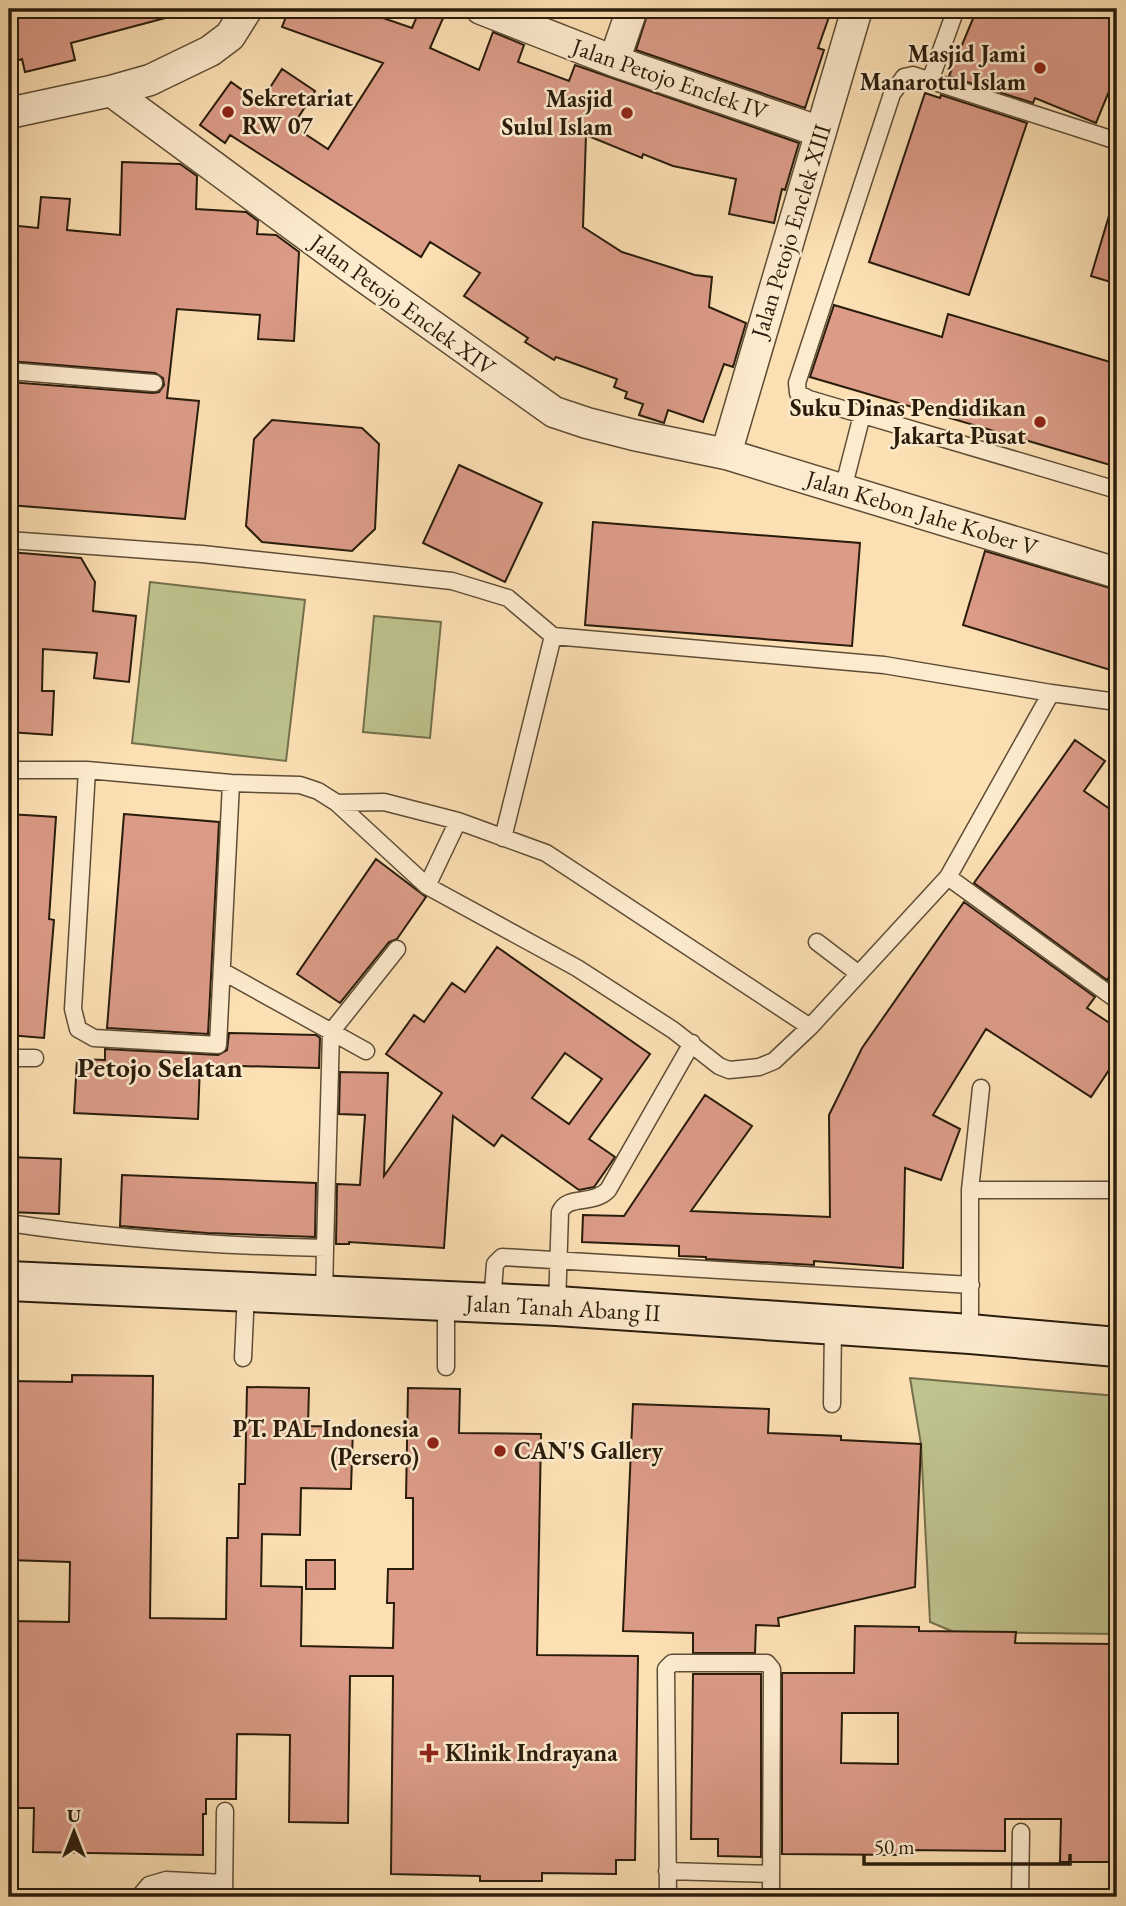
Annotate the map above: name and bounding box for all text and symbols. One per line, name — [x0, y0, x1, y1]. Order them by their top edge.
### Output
street label: Jalan Petojo Enclek IV — [566, 30, 773, 127]
place label: Masjid Jami Manarotul Islam — [860, 38, 1026, 97]
marker: Masjid Jami Manarotul Islam — [1032, 60, 1048, 76]
place label: Sekretariat RW 07 — [242, 82, 353, 141]
place label: Masjid Sulul Islam — [501, 83, 614, 142]
marker: Sekretariat RW 07 — [220, 104, 236, 120]
marker: Masjid Sulul Islam — [619, 105, 635, 121]
street label: Jalan Petojo Enclek XIII — [743, 120, 838, 343]
street label: Jalan Petojo Enclek XIV — [303, 226, 503, 383]
place label: Suku Dinas Pendidikan Jakarta Pusat — [790, 392, 1026, 451]
marker: Suku Dinas Pendidikan Jakarta Pusat — [1032, 414, 1048, 430]
street label: Jalan Kebon Jahe Kober V — [800, 462, 1043, 563]
district label: Petojo Selatan — [77, 1049, 243, 1085]
street label: Jalan Tanah Abang II — [463, 1287, 661, 1328]
place label: PT. PAL Indonesia (Persero) — [233, 1413, 419, 1472]
marker: PT. PAL Indonesia (Persero) — [425, 1435, 441, 1451]
place label: CAN'S Gallery — [514, 1435, 663, 1467]
marker: CAN'S Gallery — [492, 1443, 508, 1459]
place label: Klinik Indrayana — [445, 1737, 618, 1769]
marker: Klinik Indrayana — [419, 1743, 439, 1763]
north arrow — [38, 1798, 108, 1868]
text: U — [67, 1803, 81, 1828]
scale bar — [864, 1822, 1070, 1866]
text: 50 m — [874, 1833, 915, 1860]

